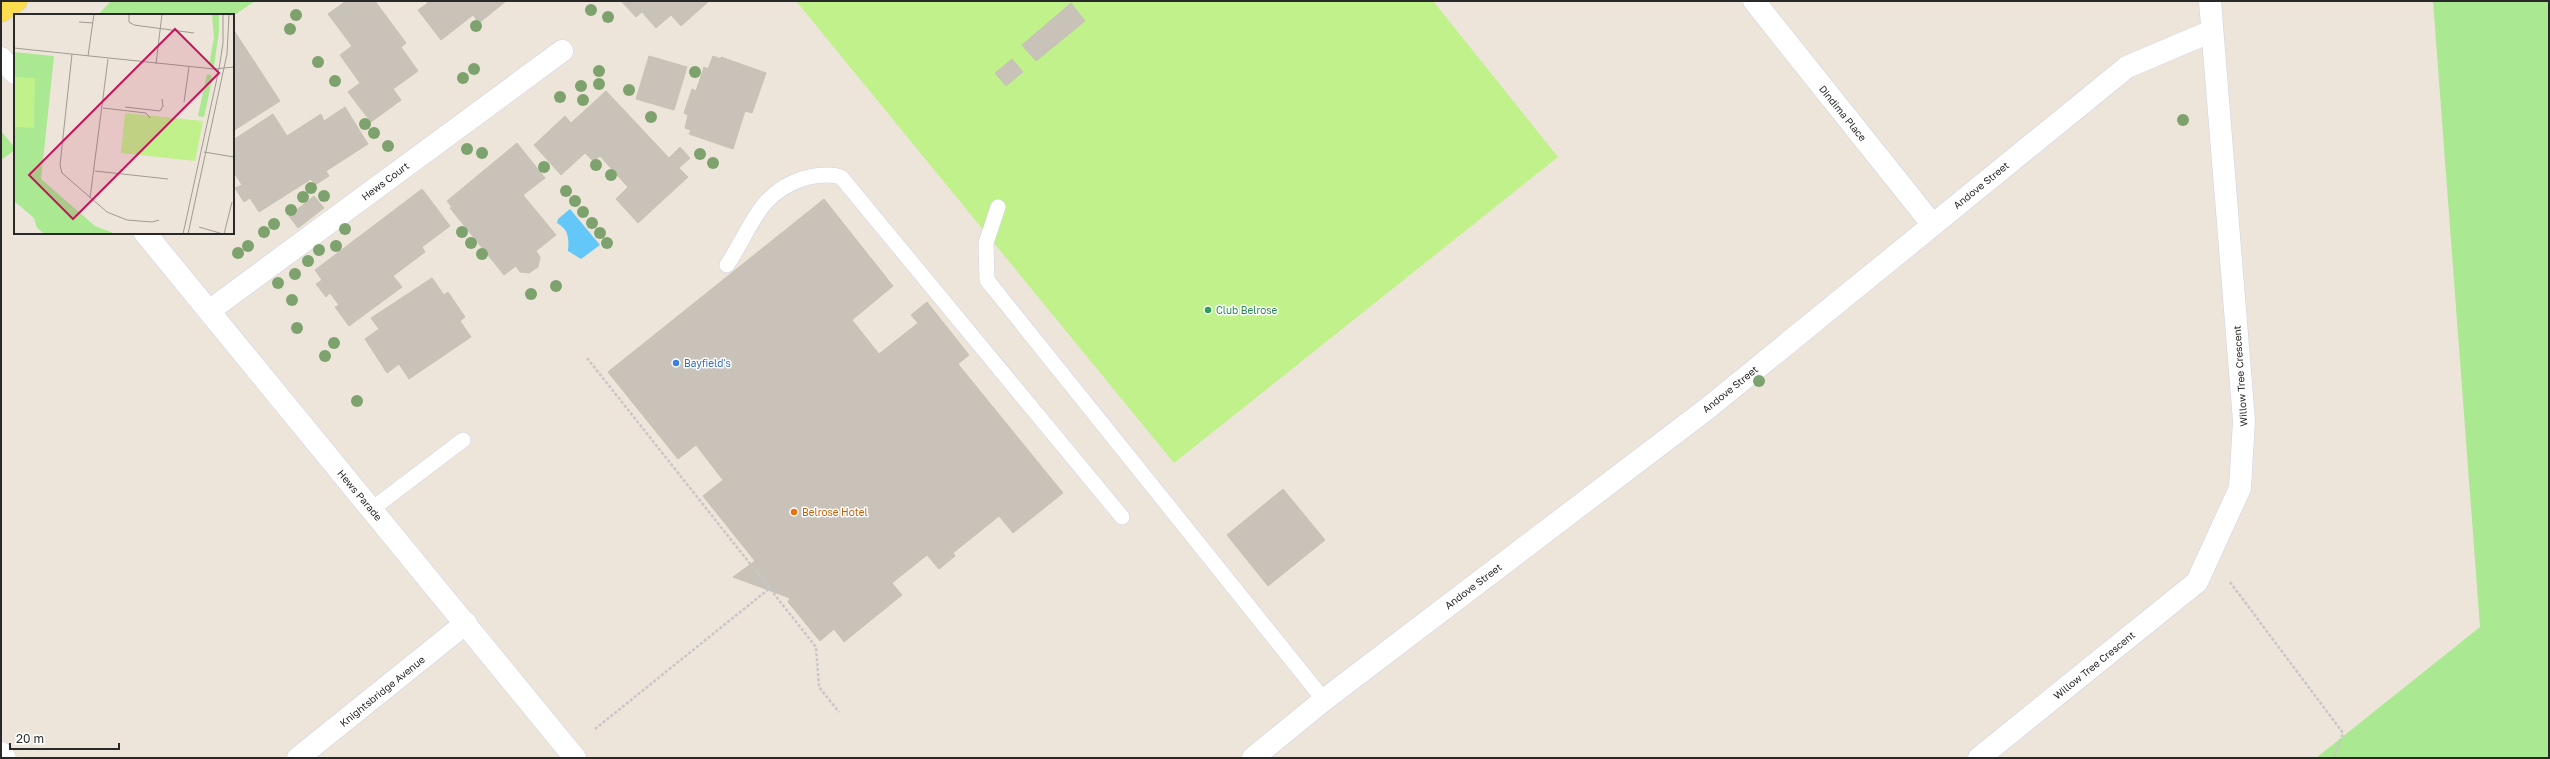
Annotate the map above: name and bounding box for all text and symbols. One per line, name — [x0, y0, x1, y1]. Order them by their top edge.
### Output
inset map — [14, 14, 234, 234]
street label: Dindima Place — [1817, 83, 1869, 143]
street label: Hews Court — [359, 159, 411, 203]
street label: Andove Street — [1951, 159, 2011, 211]
place label: Club Belrose — [1216, 304, 1277, 316]
marker: Club Belrose — [1203, 305, 1213, 315]
street label: Willow Tree Crescent — [2230, 325, 2250, 427]
place label: Bayfield's — [684, 357, 731, 369]
marker: Bayfield's — [671, 358, 681, 368]
street label: Andove Street — [1700, 363, 1760, 415]
street label: Hews Parade — [335, 467, 385, 523]
place label: Belrose Hotel — [802, 506, 868, 518]
marker: Belrose Hotel — [789, 507, 799, 517]
street label: Andove Street — [1442, 561, 1504, 611]
street label: Willow Tree Crescent — [2051, 628, 2137, 702]
street label: Knightsbridge Avenue — [337, 653, 427, 729]
scale bar — [10, 725, 119, 751]
text: 20 m — [16, 731, 44, 746]

